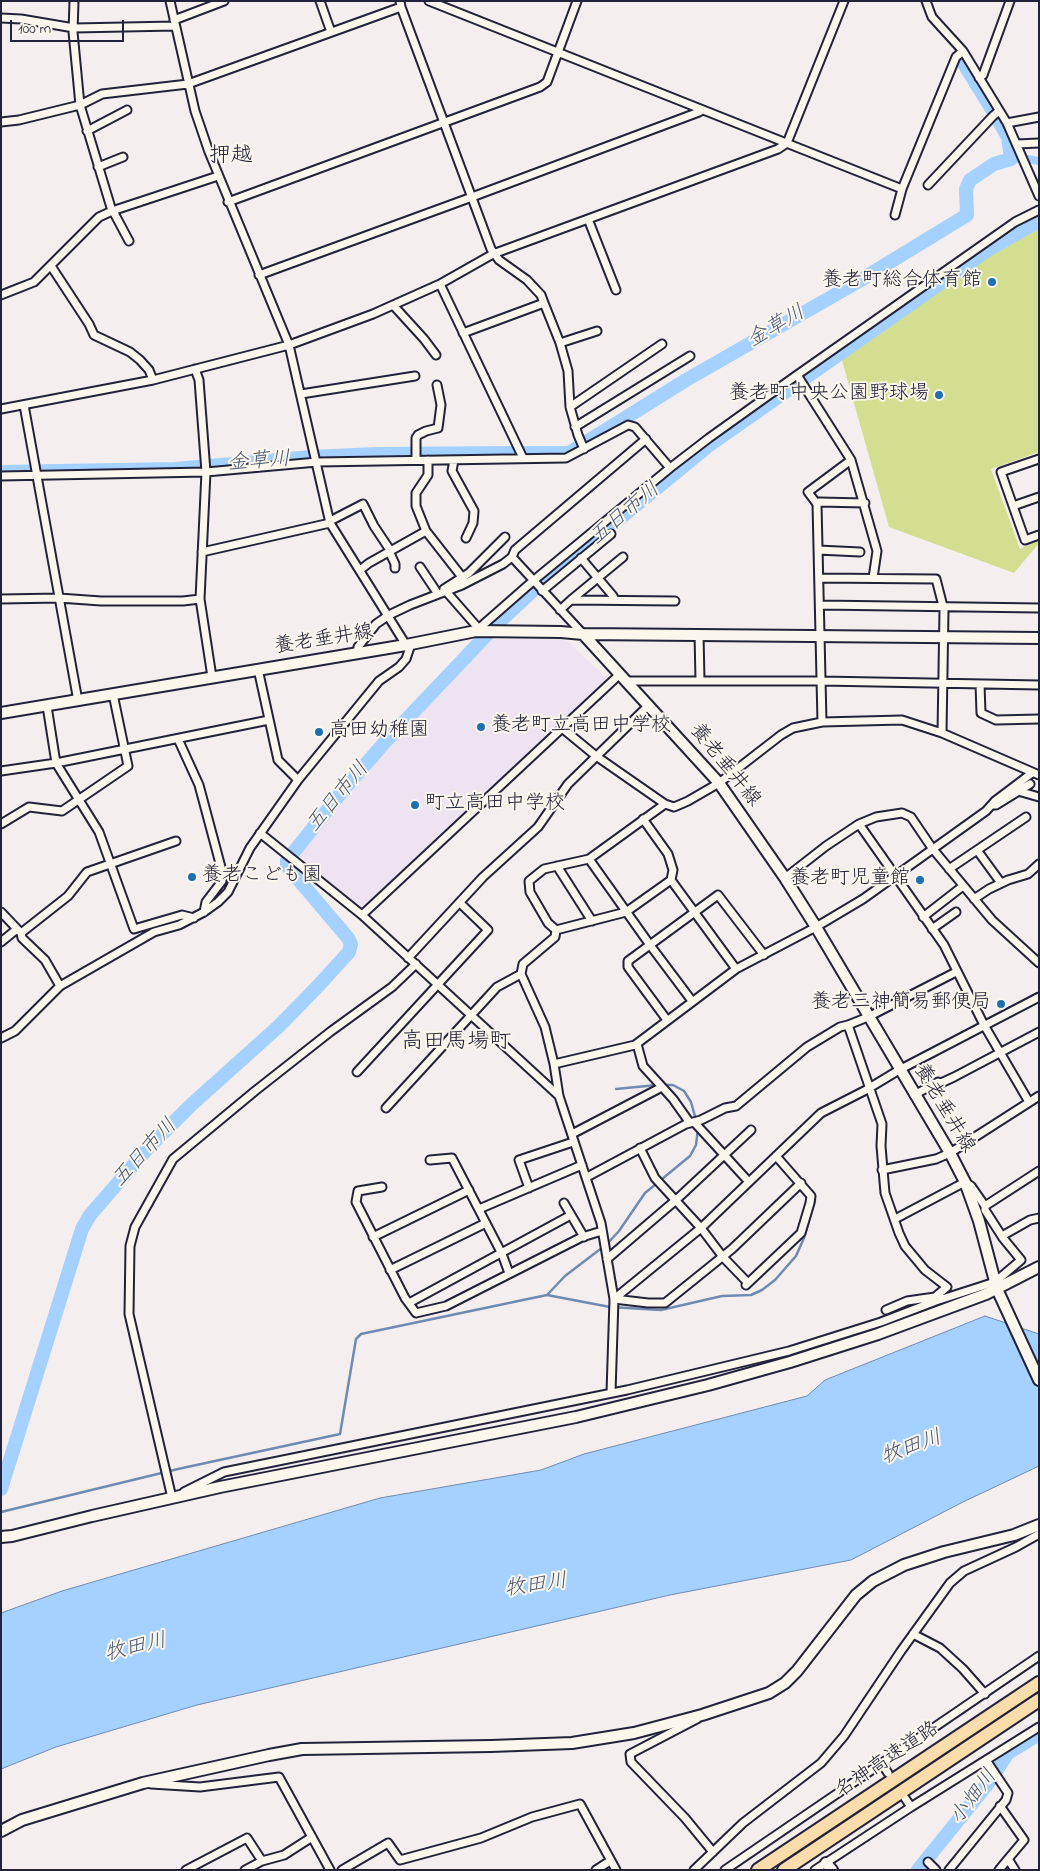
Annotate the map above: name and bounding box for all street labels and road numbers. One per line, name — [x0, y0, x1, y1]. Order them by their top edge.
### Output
street label: 養老垂井線 — [273, 621, 375, 661]
street label: 養老垂井線 — [683, 720, 765, 812]
street label: 養老垂井線 — [907, 1060, 979, 1158]
street label: 名神高速道路 — [832, 1718, 944, 1804]

